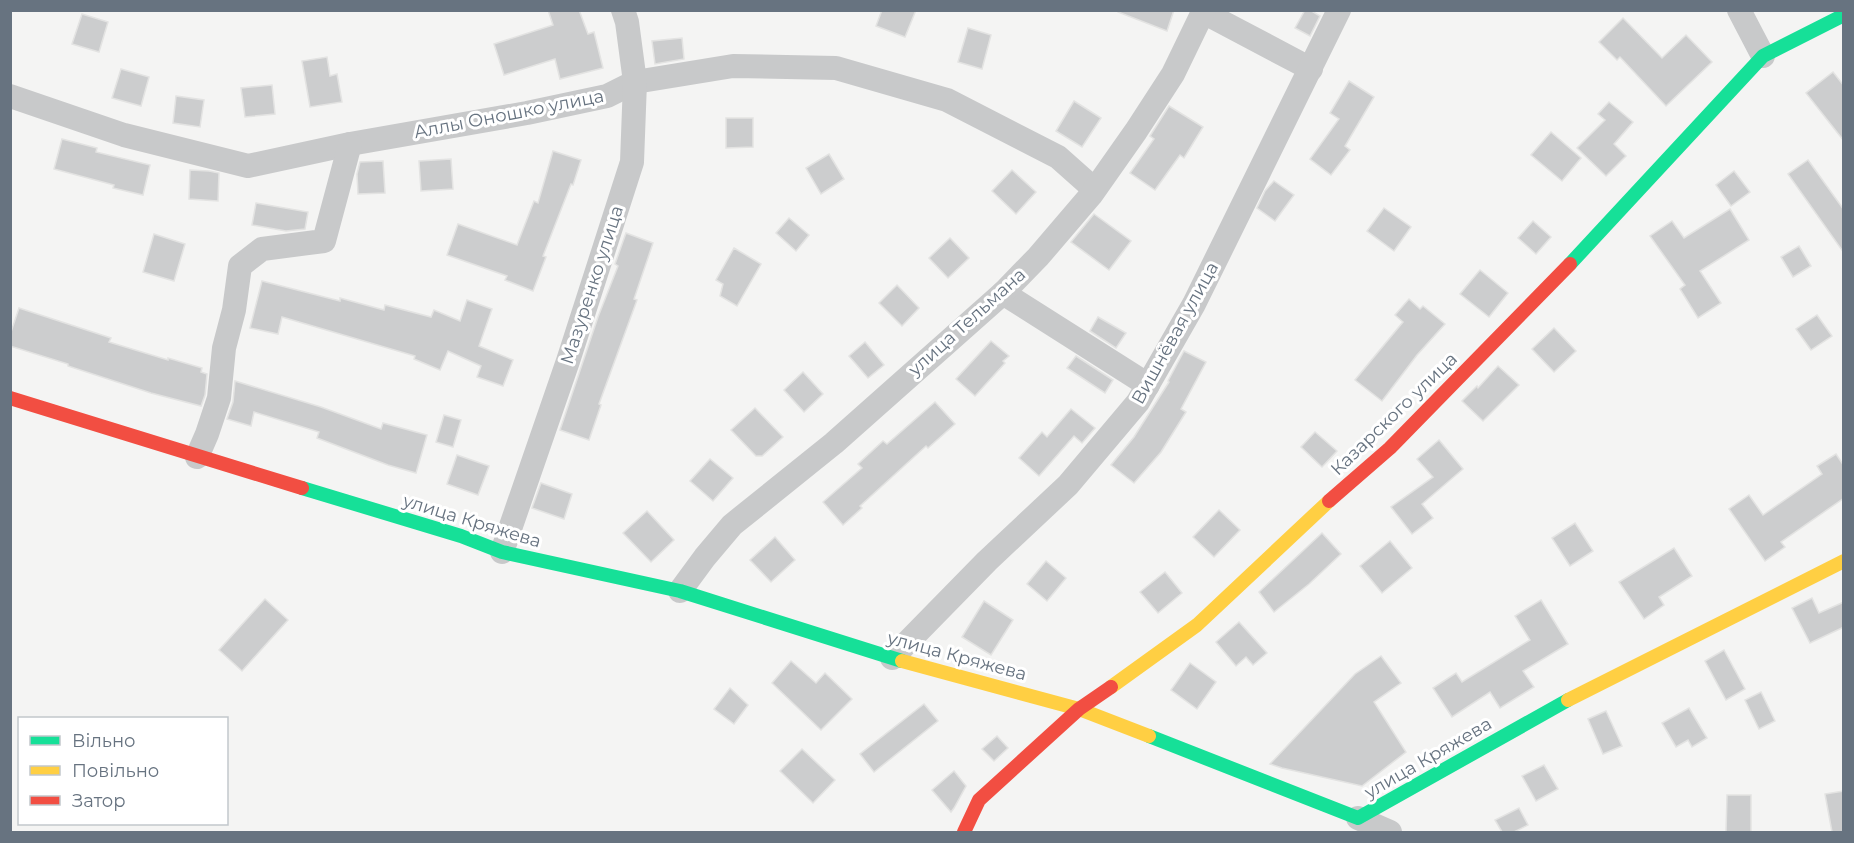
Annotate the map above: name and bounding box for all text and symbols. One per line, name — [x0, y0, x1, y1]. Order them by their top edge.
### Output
street label: Аллы Оношко улица — [412, 85, 606, 143]
street label: Мазуренко улица — [556, 203, 628, 367]
street label: Вишнёвая улица — [1127, 258, 1223, 408]
street label: улица Тельмана — [903, 264, 1030, 381]
street label: Казарского улица — [1326, 348, 1462, 480]
street label: улица Кряжева — [399, 489, 544, 552]
street label: улица Кряжева — [884, 627, 1029, 685]
street label: улица Кряжева — [1360, 713, 1496, 804]
legend — [18, 717, 228, 825]
text: Вільно — [72, 730, 136, 752]
text: Повільно — [72, 760, 159, 782]
text: Затор — [72, 790, 126, 812]

